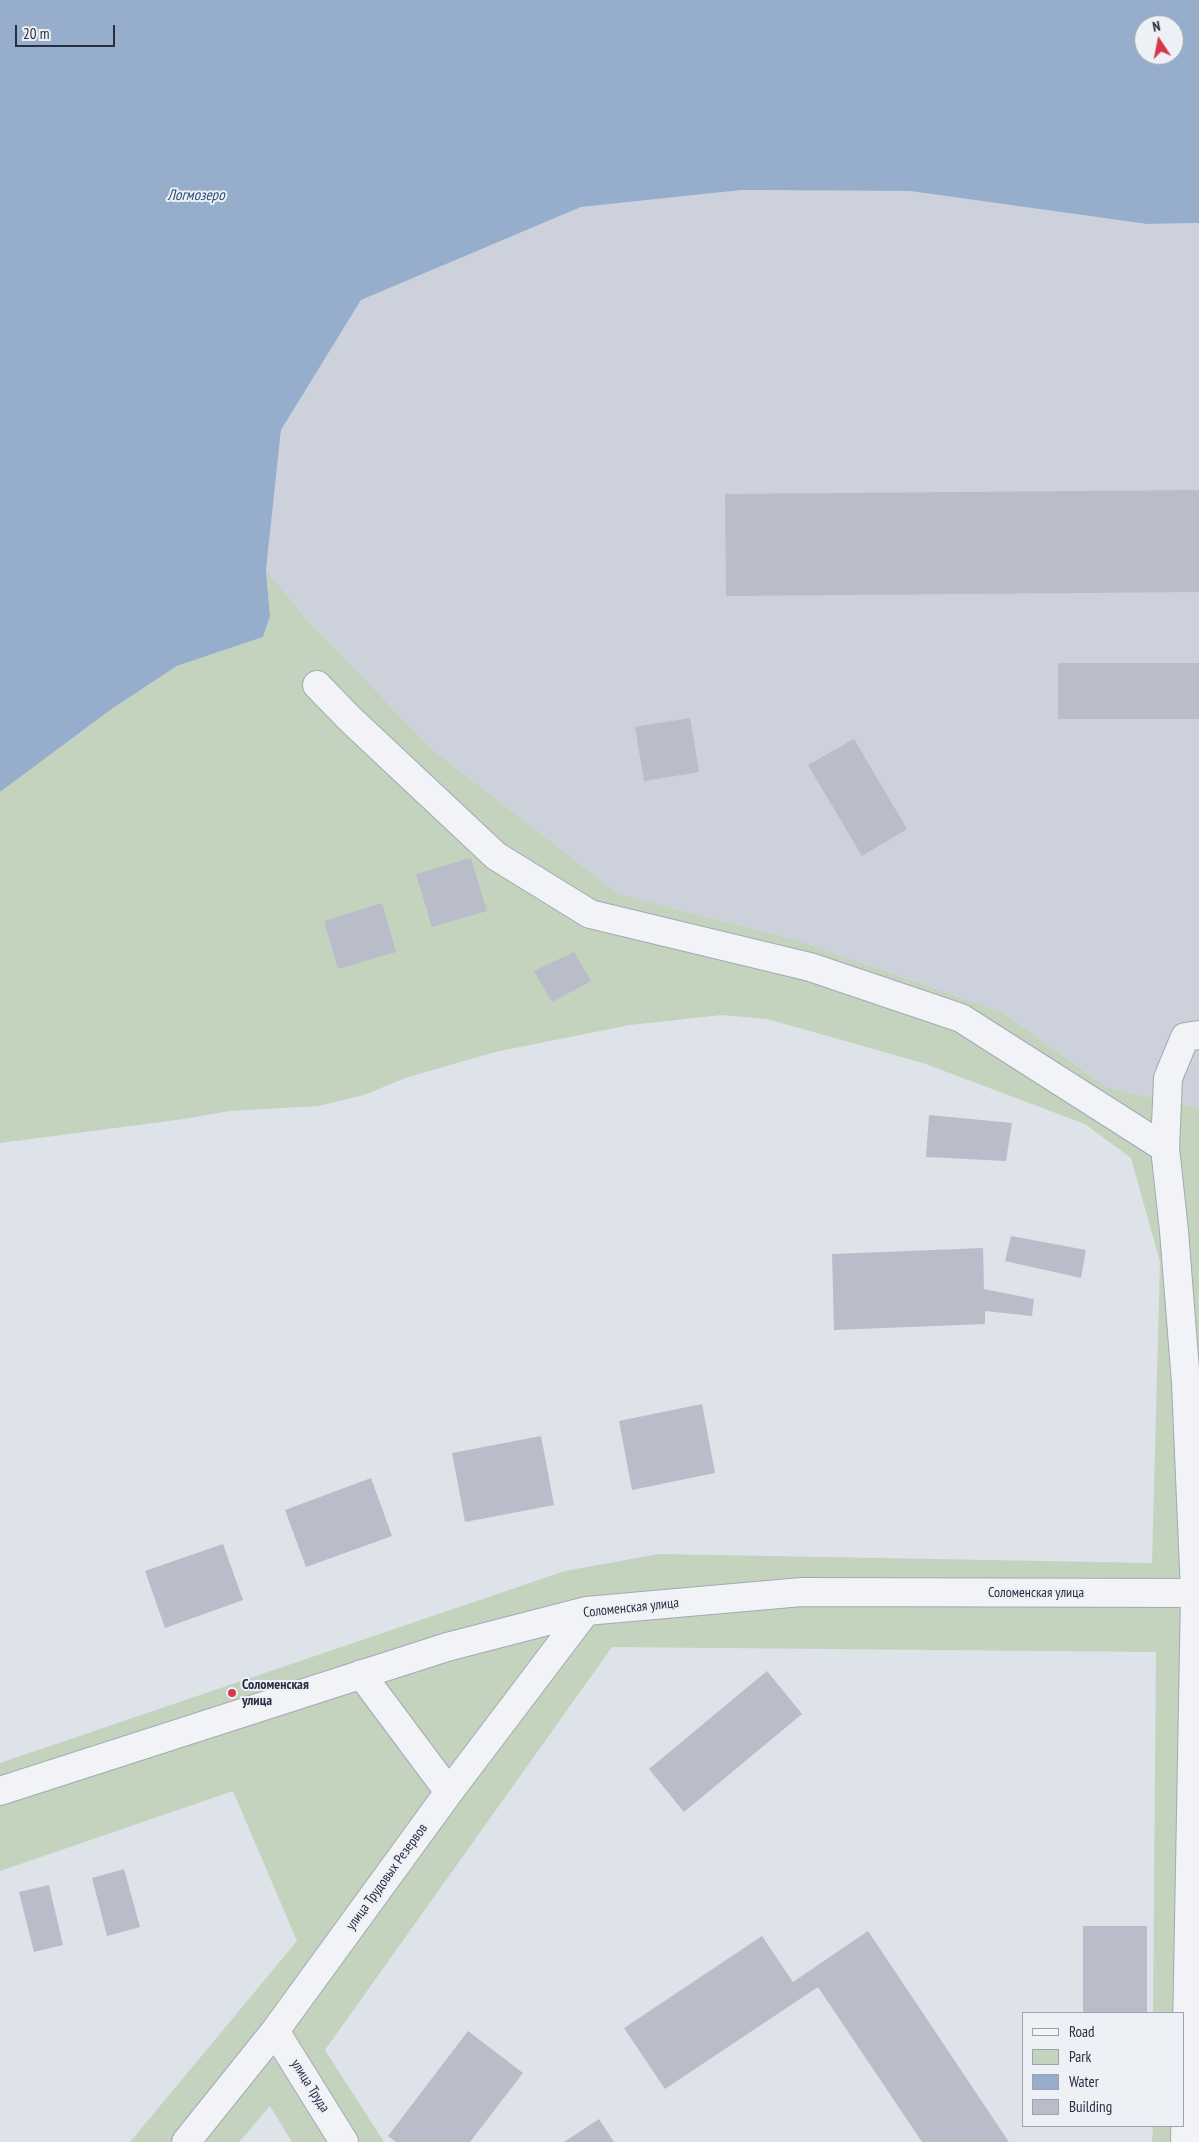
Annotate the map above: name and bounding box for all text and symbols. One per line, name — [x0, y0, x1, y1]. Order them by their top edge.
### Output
scale bar — [18, 15, 118, 47]
north arrow — [1134, 15, 1184, 65]
text: N — [1151, 17, 1162, 36]
text: 20 m — [23, 24, 49, 43]
water label: Логмозеро — [167, 187, 225, 205]
street label: Соломенская улица — [988, 1585, 1084, 1601]
street label: Соломенская улица — [582, 1595, 680, 1621]
place label: Соломенская улица — [242, 1677, 309, 1710]
marker: Соломенская улица — [226, 1687, 238, 1699]
street label: улица Трудовых Резервов — [343, 1820, 431, 1934]
legend — [1022, 2012, 1184, 2127]
text: Road — [1069, 2022, 1095, 2041]
text: Park — [1069, 2047, 1091, 2066]
street label: улица Труда — [287, 2056, 333, 2116]
text: Water — [1069, 2072, 1099, 2091]
text: Building — [1069, 2097, 1112, 2116]

